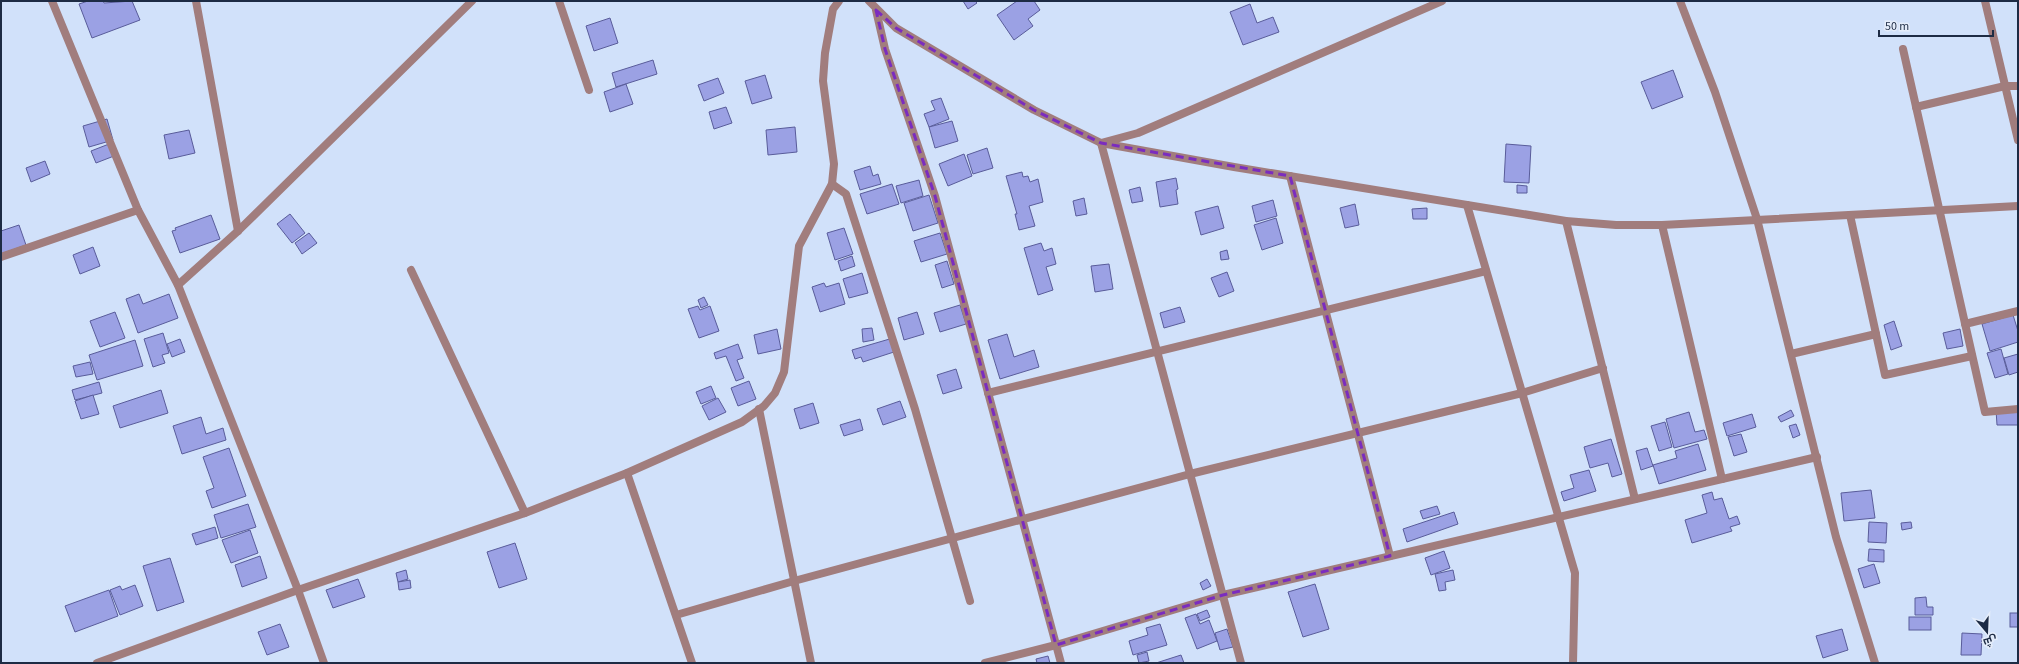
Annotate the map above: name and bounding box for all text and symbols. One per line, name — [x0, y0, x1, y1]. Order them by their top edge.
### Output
scale bar — [1879, 12, 1993, 38]
text: 50 m — [1885, 18, 1909, 35]
north arrow — [1967, 612, 2007, 652]
text: ش — [1981, 632, 1999, 650]

